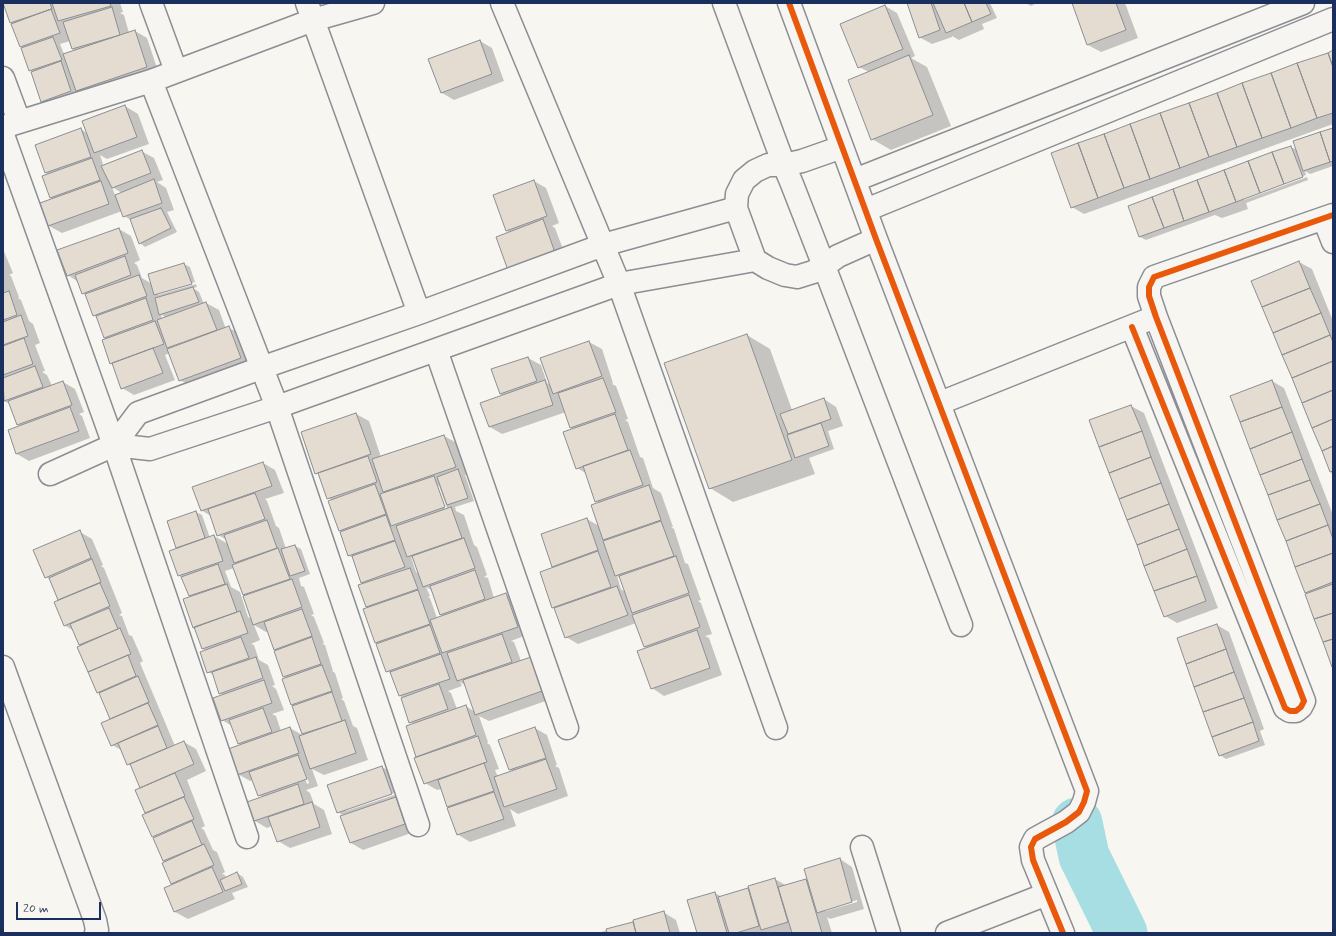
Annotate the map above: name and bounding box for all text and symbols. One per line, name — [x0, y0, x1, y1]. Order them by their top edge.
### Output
scale bar — [18, 894, 103, 920]
text: 20 m — [23, 901, 49, 917]

